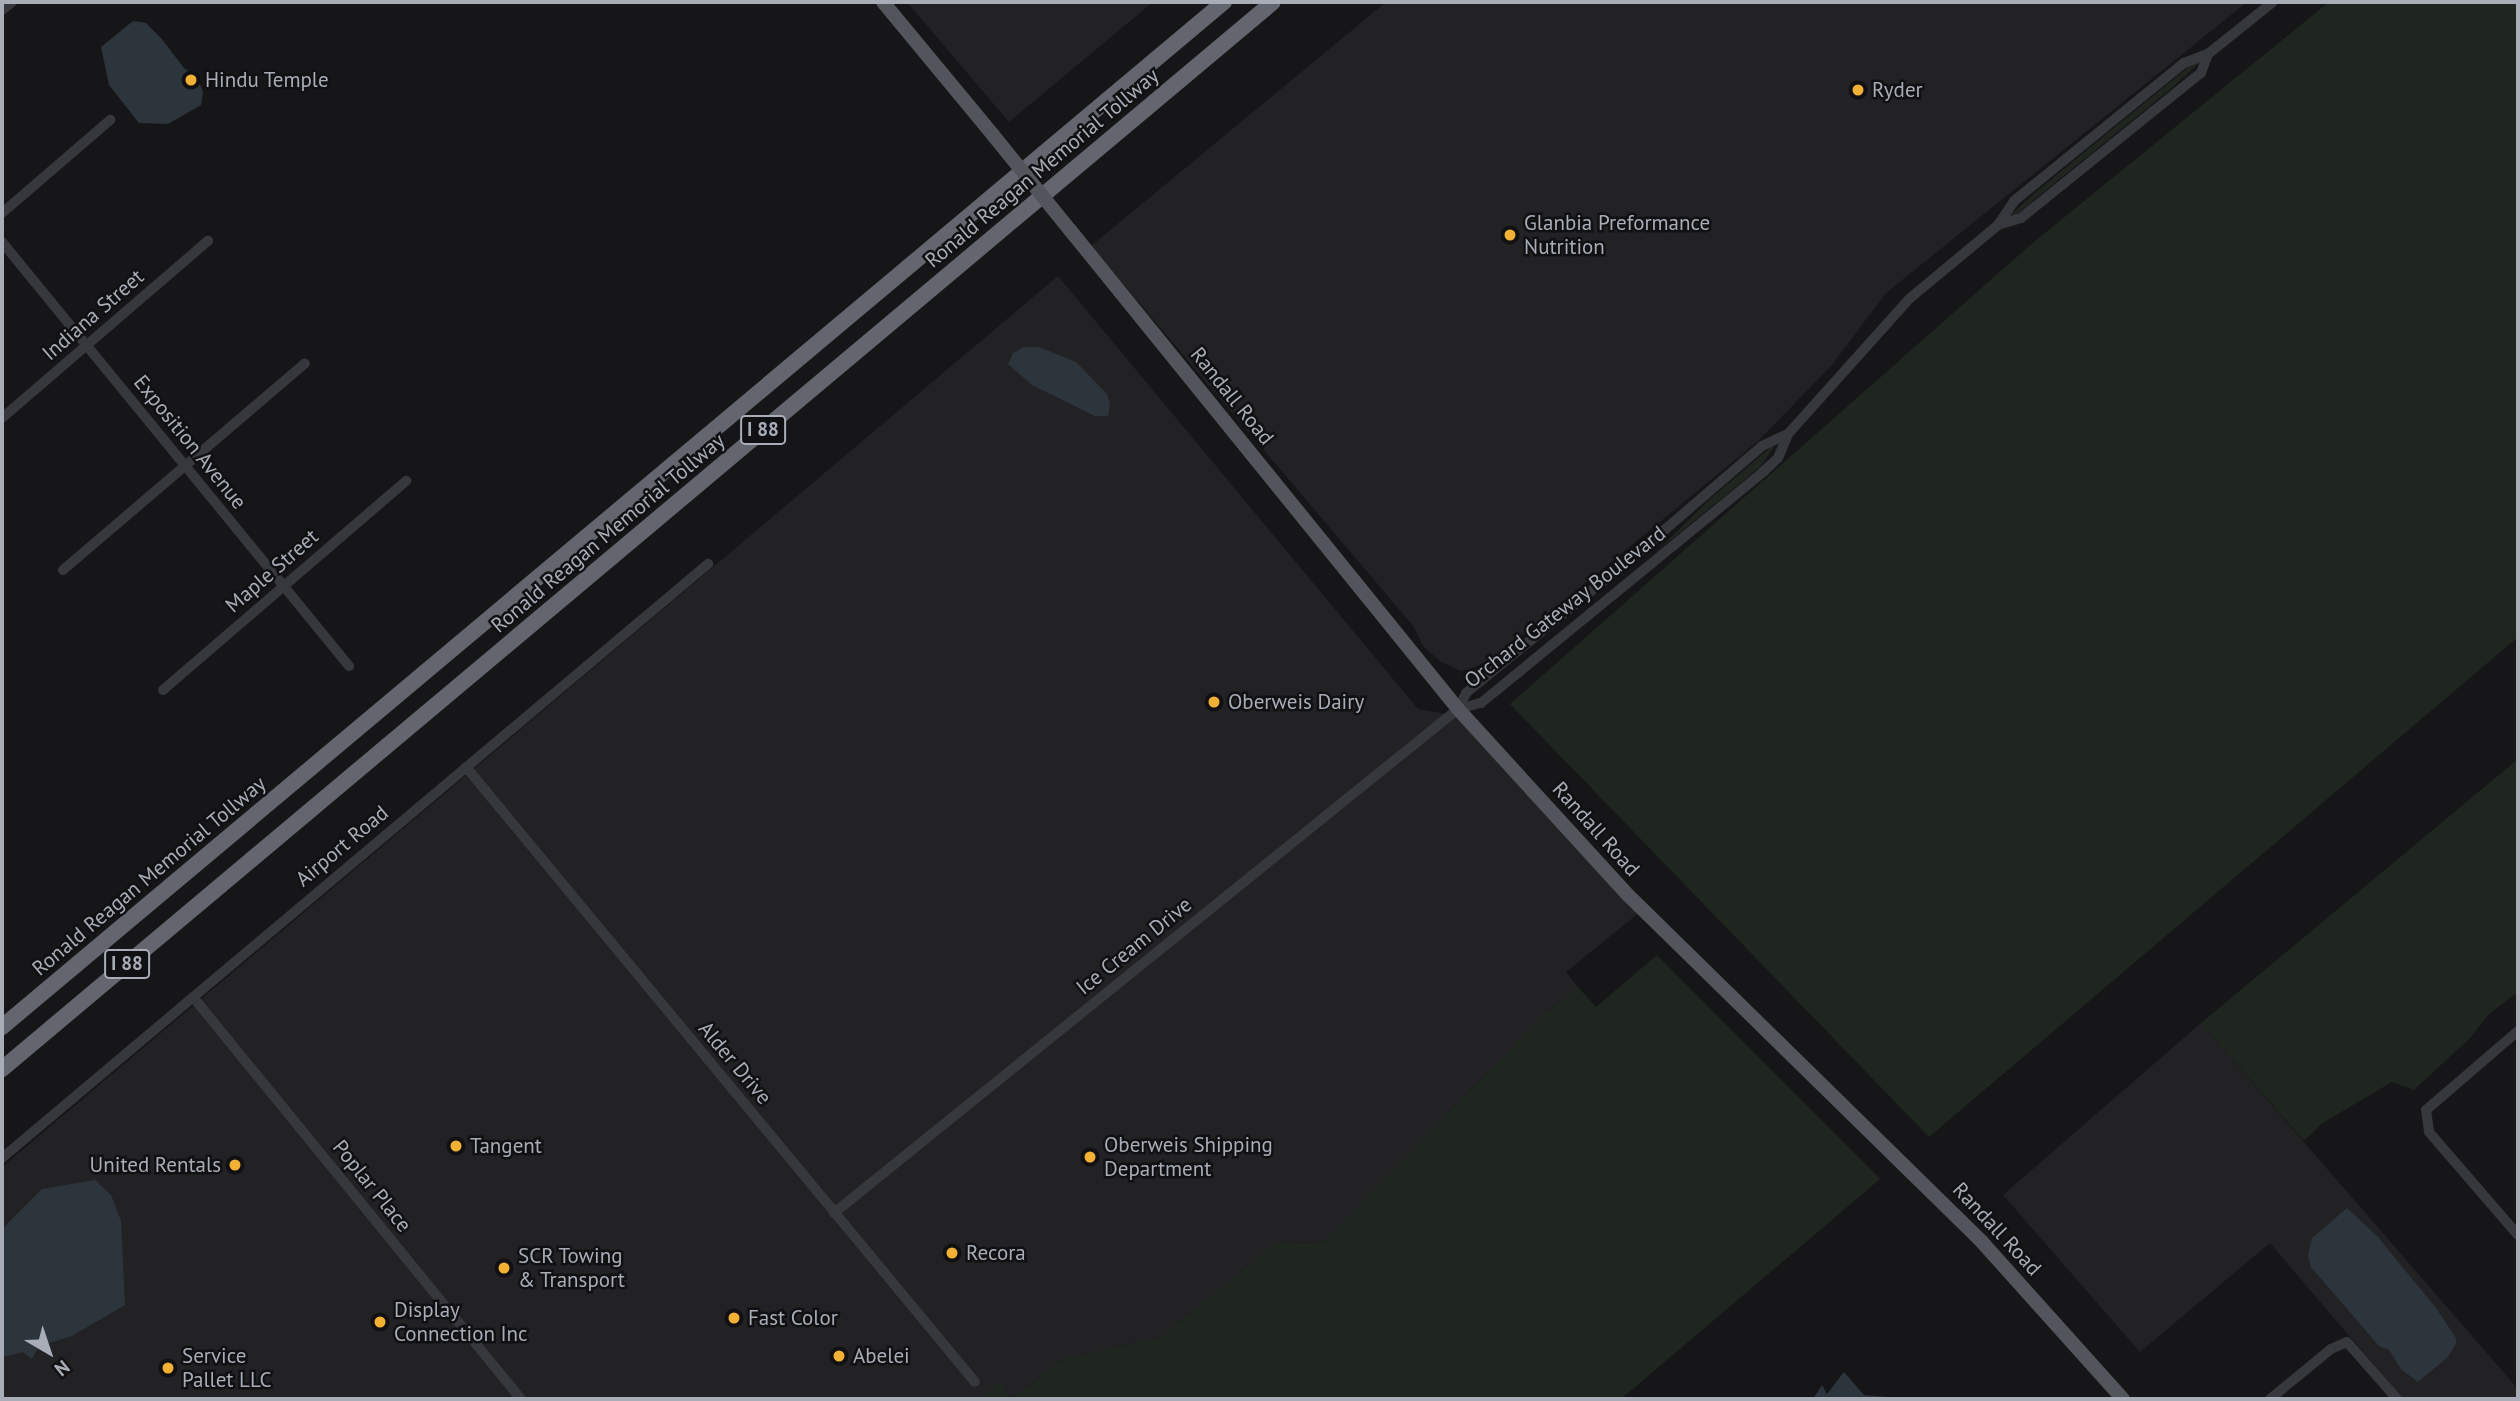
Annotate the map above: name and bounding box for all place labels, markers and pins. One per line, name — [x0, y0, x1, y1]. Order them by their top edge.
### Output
place label: Hindu Temple — [205, 67, 329, 93]
marker: Hindu Temple — [183, 72, 199, 88]
place label: Ryder — [1872, 77, 1923, 103]
marker: Ryder — [1850, 82, 1866, 98]
place label: Glanbia Preformance Nutrition — [1524, 210, 1710, 260]
marker: Glanbia Preformance Nutrition — [1502, 227, 1518, 243]
place label: Oberweis Dairy — [1228, 689, 1364, 715]
marker: Oberweis Dairy — [1206, 694, 1222, 710]
place label: Oberweis Shipping Department — [1104, 1132, 1273, 1182]
place label: Tangent — [470, 1133, 542, 1159]
marker: Tangent — [448, 1138, 464, 1154]
marker: Oberweis Shipping Department — [1082, 1149, 1098, 1165]
place label: United Rentals — [90, 1152, 221, 1178]
marker: United Rentals — [227, 1157, 243, 1173]
place label: Recora — [966, 1240, 1026, 1266]
place label: SCR Towing & Transport — [518, 1243, 626, 1293]
marker: Recora — [944, 1245, 960, 1261]
marker: SCR Towing & Transport — [496, 1260, 512, 1276]
place label: Display Connection Inc — [394, 1297, 528, 1347]
place label: Fast Color — [748, 1305, 838, 1331]
marker: Fast Color — [726, 1310, 742, 1326]
marker: Display Connection Inc — [372, 1314, 388, 1330]
place label: Service Pallet LLC — [182, 1343, 271, 1393]
place label: Abelei — [853, 1343, 910, 1369]
marker: Abelei — [831, 1348, 847, 1364]
marker: Service Pallet LLC — [160, 1360, 176, 1376]

